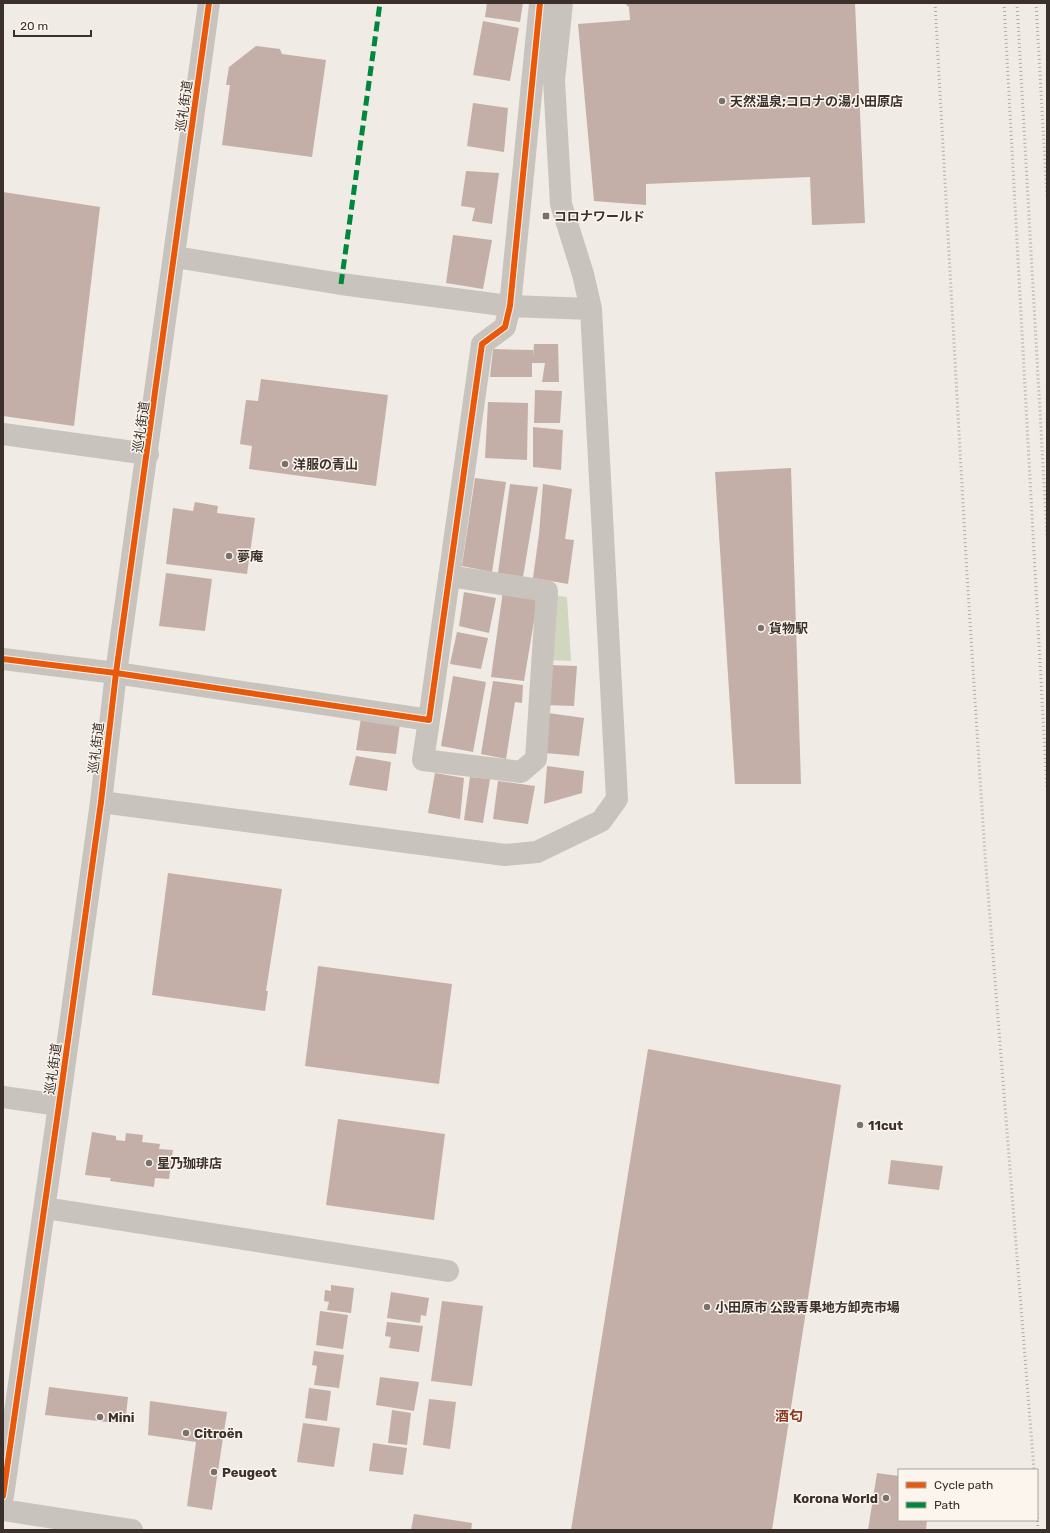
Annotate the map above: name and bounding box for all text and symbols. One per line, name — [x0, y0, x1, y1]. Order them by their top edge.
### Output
scale bar — [14, 12, 91, 38]
text: 20 m — [20, 19, 48, 33]
street label: 巡礼街道 — [173, 79, 195, 133]
place label: 天然温泉;コロナの湯小田原店 — [730, 94, 903, 109]
marker: 天然温泉;コロナの湯小田原店 — [717, 96, 727, 106]
place label: コロナワールド — [554, 209, 645, 224]
marker: コロナワールド — [541, 211, 551, 221]
street label: 巡礼街道 — [130, 400, 152, 454]
place label: 洋服の青山 — [293, 457, 358, 472]
marker: 洋服の青山 — [280, 459, 290, 469]
place label: 夢庵 — [237, 549, 263, 564]
marker: 夢庵 — [224, 551, 234, 561]
place label: 貨物駅 — [769, 621, 808, 636]
marker: 貨物駅 — [756, 623, 766, 633]
street label: 巡礼街道 — [85, 721, 107, 775]
street label: 巡礼街道 — [42, 1042, 64, 1096]
place label: 11cut — [868, 1118, 903, 1133]
marker: 11cut — [855, 1120, 865, 1130]
place label: 星乃珈琲店 — [157, 1156, 222, 1171]
marker: 星乃珈琲店 — [144, 1158, 154, 1168]
place label: 小田原市 公設青果地方卸売市場 — [715, 1300, 900, 1315]
marker: 小田原市 公設青果地方卸売市場 — [702, 1302, 712, 1312]
district label: 酒匂 — [775, 1408, 803, 1425]
place label: Mini — [108, 1410, 135, 1425]
marker: Mini — [95, 1412, 105, 1422]
place label: Citroën — [194, 1426, 243, 1441]
marker: Citroën — [181, 1428, 191, 1438]
place label: Peugeot — [222, 1465, 277, 1480]
marker: Peugeot — [209, 1467, 219, 1477]
legend — [898, 1469, 1038, 1521]
text: Cycle path — [934, 1478, 993, 1492]
place label: Korona World — [793, 1491, 878, 1506]
marker: Korona World — [881, 1493, 891, 1503]
text: Path — [934, 1498, 960, 1512]

